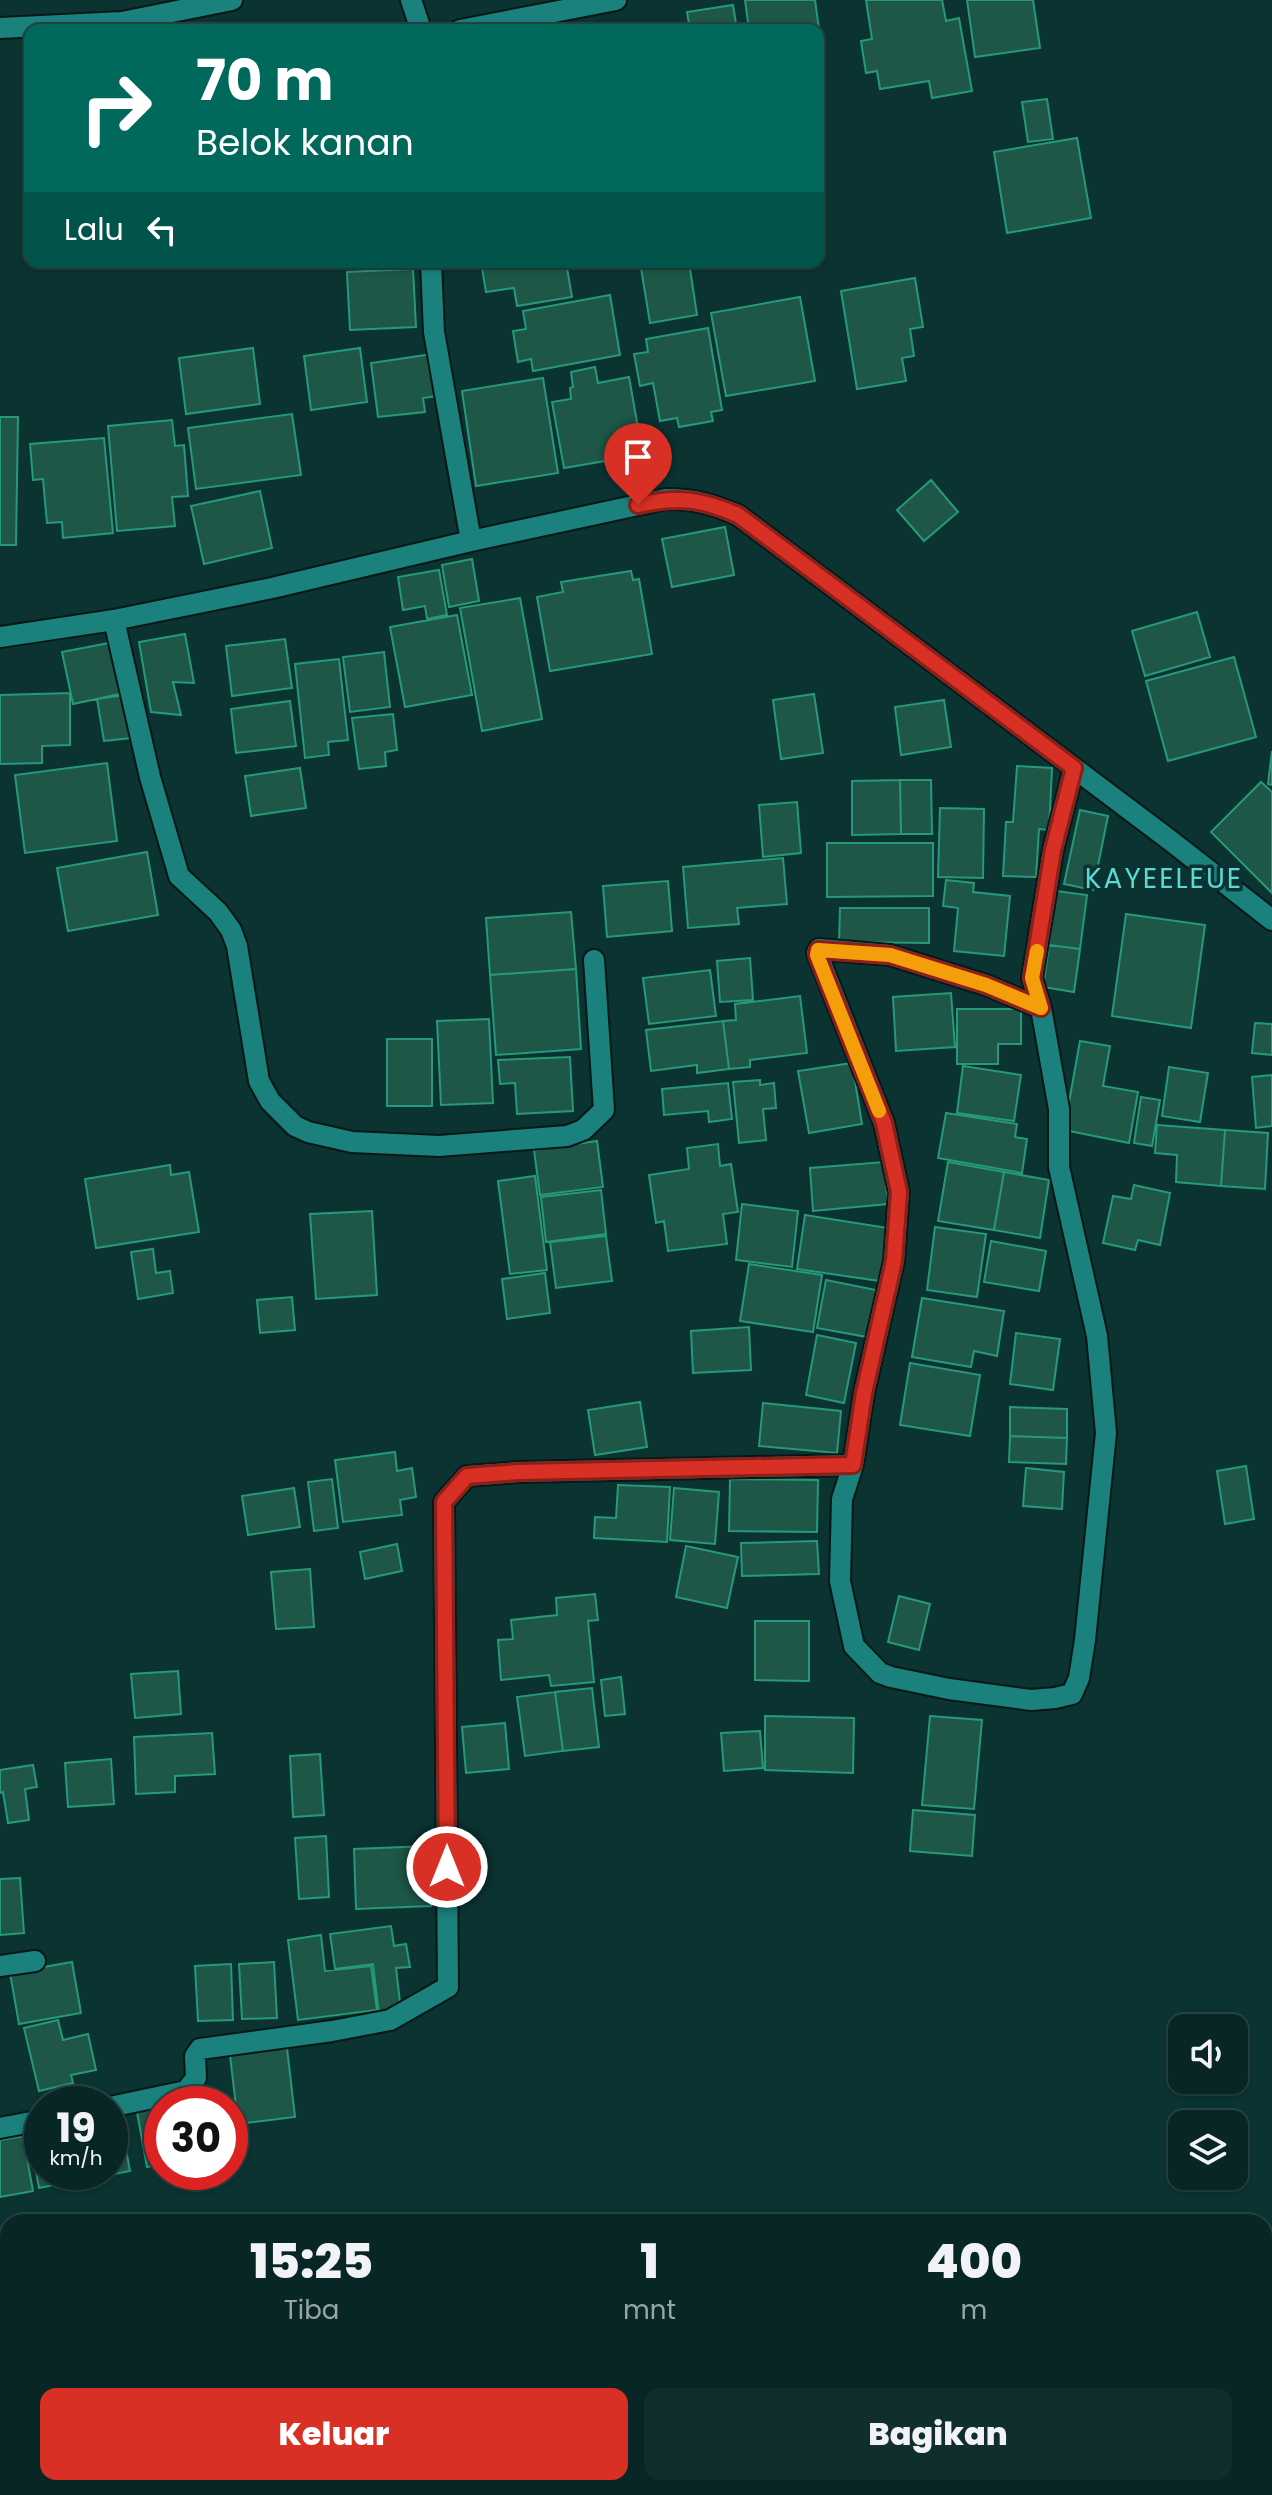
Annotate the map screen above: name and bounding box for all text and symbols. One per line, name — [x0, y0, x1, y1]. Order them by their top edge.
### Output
text: 70 m — [196, 41, 334, 120]
icon: right — [64, 56, 168, 160]
text: Belok kanan — [196, 117, 414, 168]
text: Lalu — [64, 208, 124, 251]
icon: left — [140, 208, 184, 252]
pin — [604, 423, 672, 505]
icon: arrive — [616, 435, 660, 479]
district label: KAYEELEUE — [1085, 859, 1243, 898]
position arrow — [405, 1825, 489, 1909]
map controls — [1168, 2014, 1248, 2190]
button: sound — [1168, 2014, 1248, 2094]
speed limit sign: 30 — [144, 2086, 248, 2190]
text: 19 — [56, 2100, 96, 2156]
button: layers — [1168, 2110, 1248, 2190]
text: km/h — [49, 2144, 103, 2172]
text: 15:25 — [250, 2228, 373, 2295]
text: 1 — [640, 2228, 659, 2295]
text: 400 — [926, 2228, 1022, 2295]
text: Tiba — [284, 2292, 339, 2328]
text: mnt — [623, 2292, 676, 2328]
text: m — [961, 2292, 987, 2328]
button: Keluar — [40, 2388, 628, 2480]
button: Bagikan — [644, 2388, 1232, 2480]

